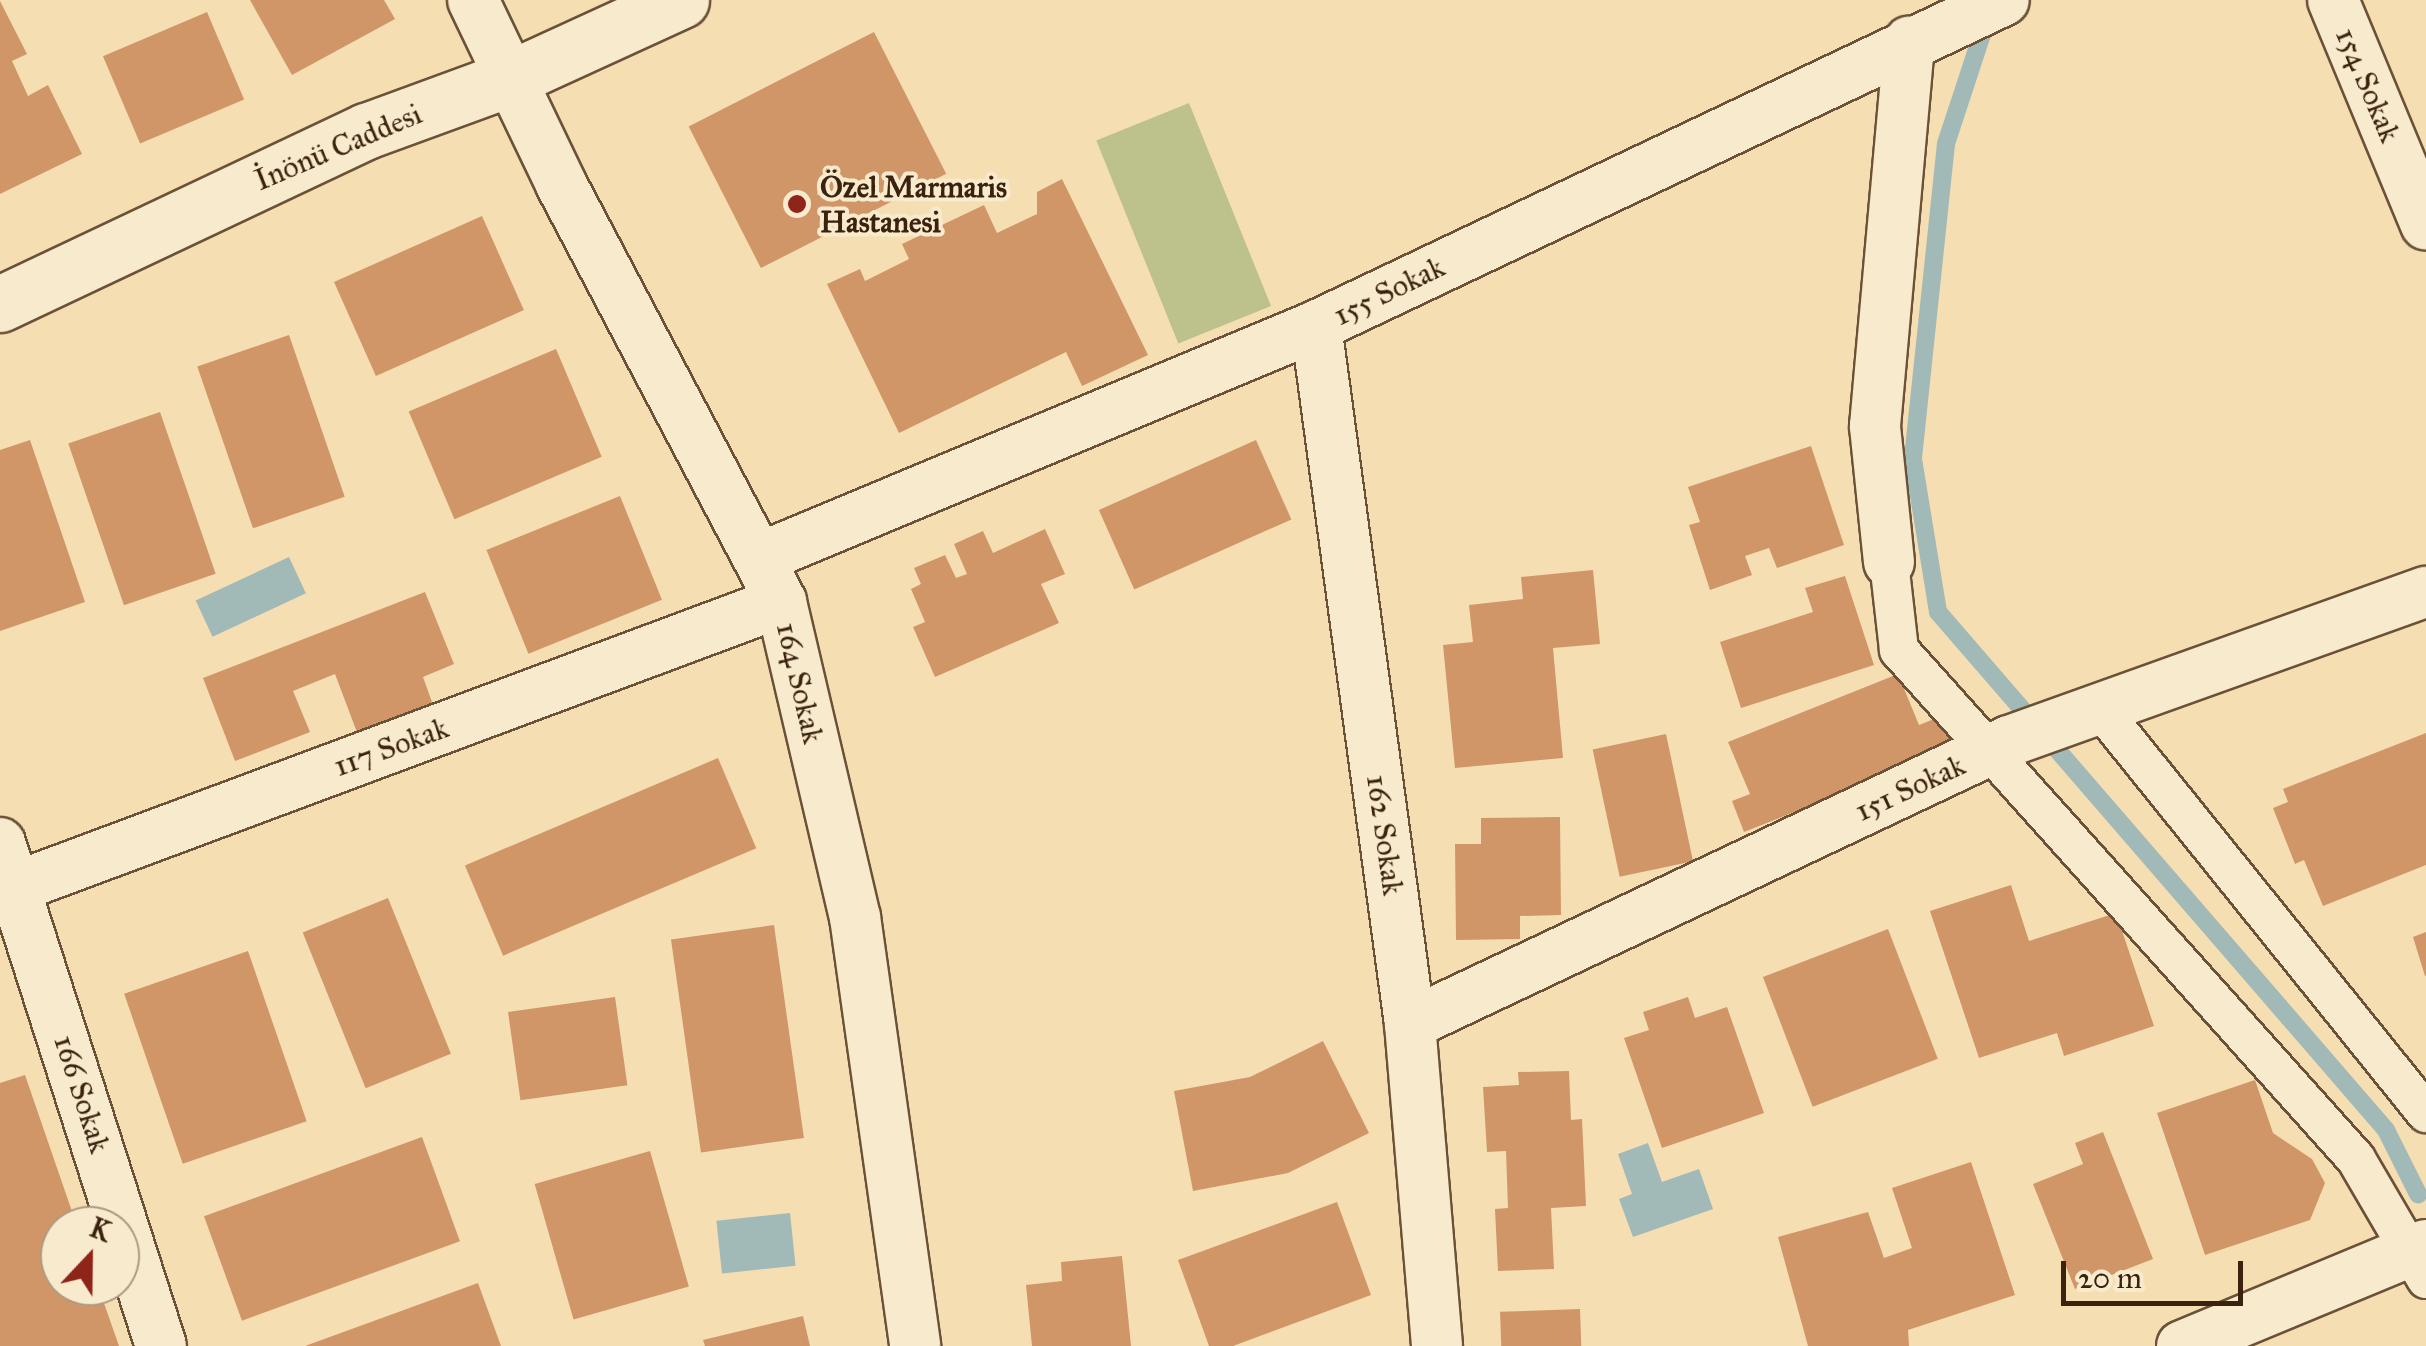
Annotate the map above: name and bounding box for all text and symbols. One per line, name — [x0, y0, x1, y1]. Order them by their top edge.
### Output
street label: 154 Sokak — [2328, 22, 2408, 148]
street label: İnönü Caddesi — [249, 96, 427, 198]
place label: Özel Marmaris Hastanesi — [820, 169, 1007, 240]
marker: Özel Marmaris Hastanesi — [784, 191, 810, 217]
street label: 155 Sokak — [1328, 249, 1450, 333]
street label: 164 Sokak — [769, 619, 831, 747]
street label: 117 Sokak — [329, 710, 453, 784]
street label: 151 Sokak — [1849, 747, 1971, 829]
street label: 162 Sokak — [1359, 772, 1411, 898]
street label: 166 Sokak — [46, 1030, 118, 1158]
north arrow — [40, 1206, 140, 1306]
text: K — [85, 1210, 116, 1250]
scale bar — [2066, 1241, 2248, 1303]
text: 20 m — [2078, 1260, 2142, 1296]

